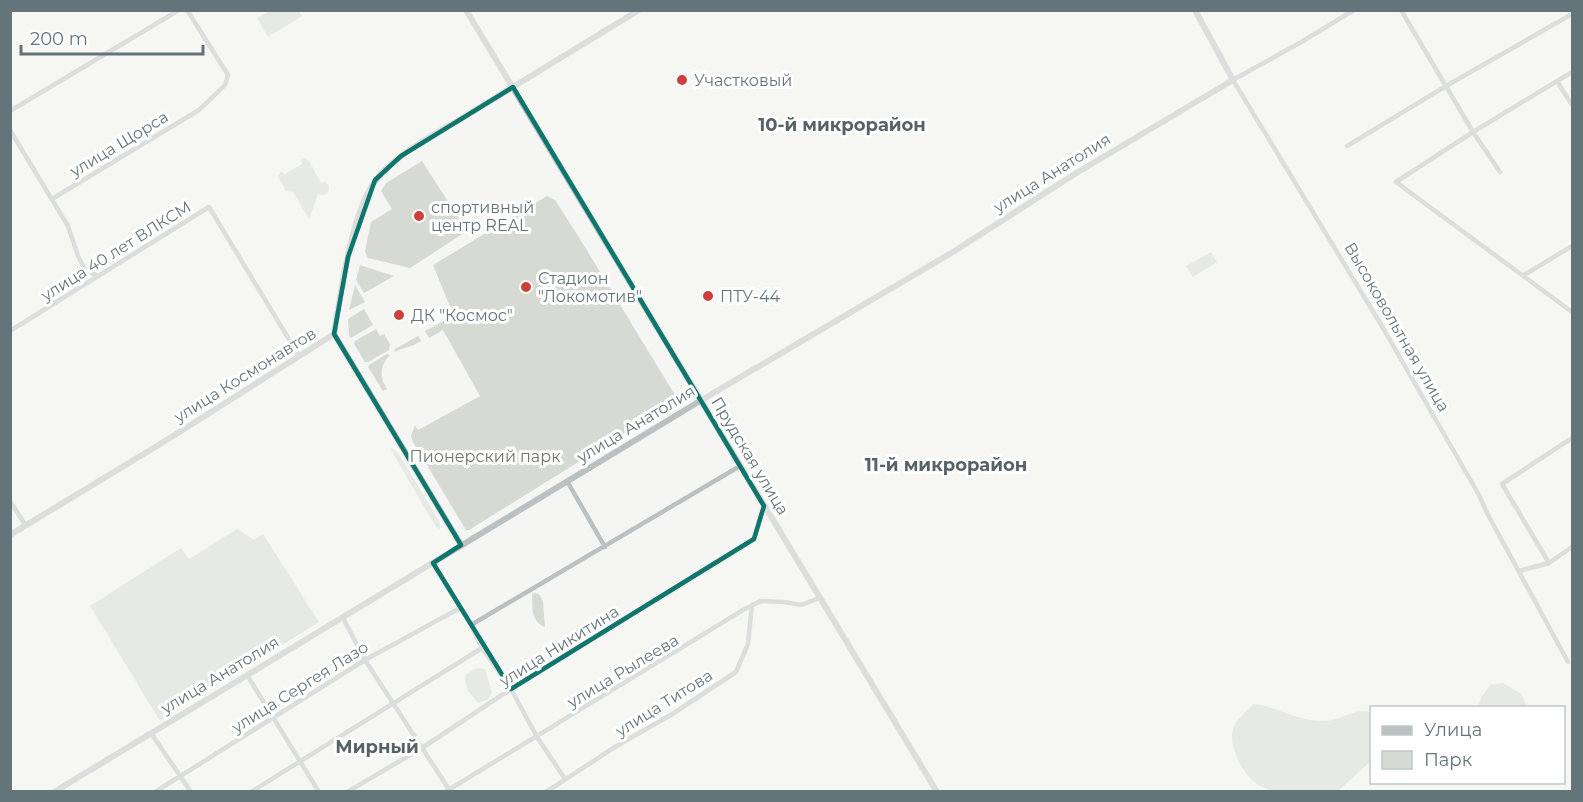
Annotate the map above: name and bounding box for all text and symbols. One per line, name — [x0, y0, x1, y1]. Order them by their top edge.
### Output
scale bar — [21, 18, 202, 56]
text: 200 m — [30, 28, 88, 50]
place label: Участковый — [694, 71, 792, 90]
marker: Участковый — [675, 73, 689, 87]
street label: улица Щорса — [66, 107, 172, 181]
district label: 10-й микрорайон — [758, 114, 926, 136]
street label: улица Анатолия — [989, 129, 1114, 217]
street label: улица 40 лет ВЛКСМ — [37, 197, 194, 305]
place label: спортивный центр REAL — [431, 198, 534, 235]
marker: спортивный центр REAL — [412, 209, 426, 223]
street label: Высоковольтная улица — [1341, 239, 1453, 415]
place label: Стадион "Локомотив" — [538, 269, 642, 306]
marker: Стадион "Локомотив" — [519, 280, 533, 294]
place label: ПТУ-44 — [720, 287, 780, 306]
marker: ПТУ-44 — [701, 289, 715, 303]
place label: ДК "Космос" — [411, 306, 513, 325]
marker: ДК "Космос" — [392, 308, 406, 322]
street label: улица Космонавтов — [170, 324, 320, 427]
street label: улица Анатолия — [573, 381, 698, 467]
street label: Прудская улица — [707, 394, 793, 518]
park label: Пионерский парк — [410, 447, 561, 466]
district label: 11-й микрорайон — [865, 454, 1027, 476]
street label: улица Никитина — [495, 602, 622, 691]
street label: улица Рылеева — [563, 630, 682, 712]
street label: улица Анатолия — [157, 632, 282, 718]
street label: улица Сергея Лазо — [227, 637, 372, 737]
street label: улица Титова — [611, 666, 716, 741]
legend — [1370, 706, 1565, 784]
text: Улица — [1424, 719, 1482, 741]
district label: Мирный — [335, 736, 419, 758]
text: Парк — [1424, 749, 1473, 771]

